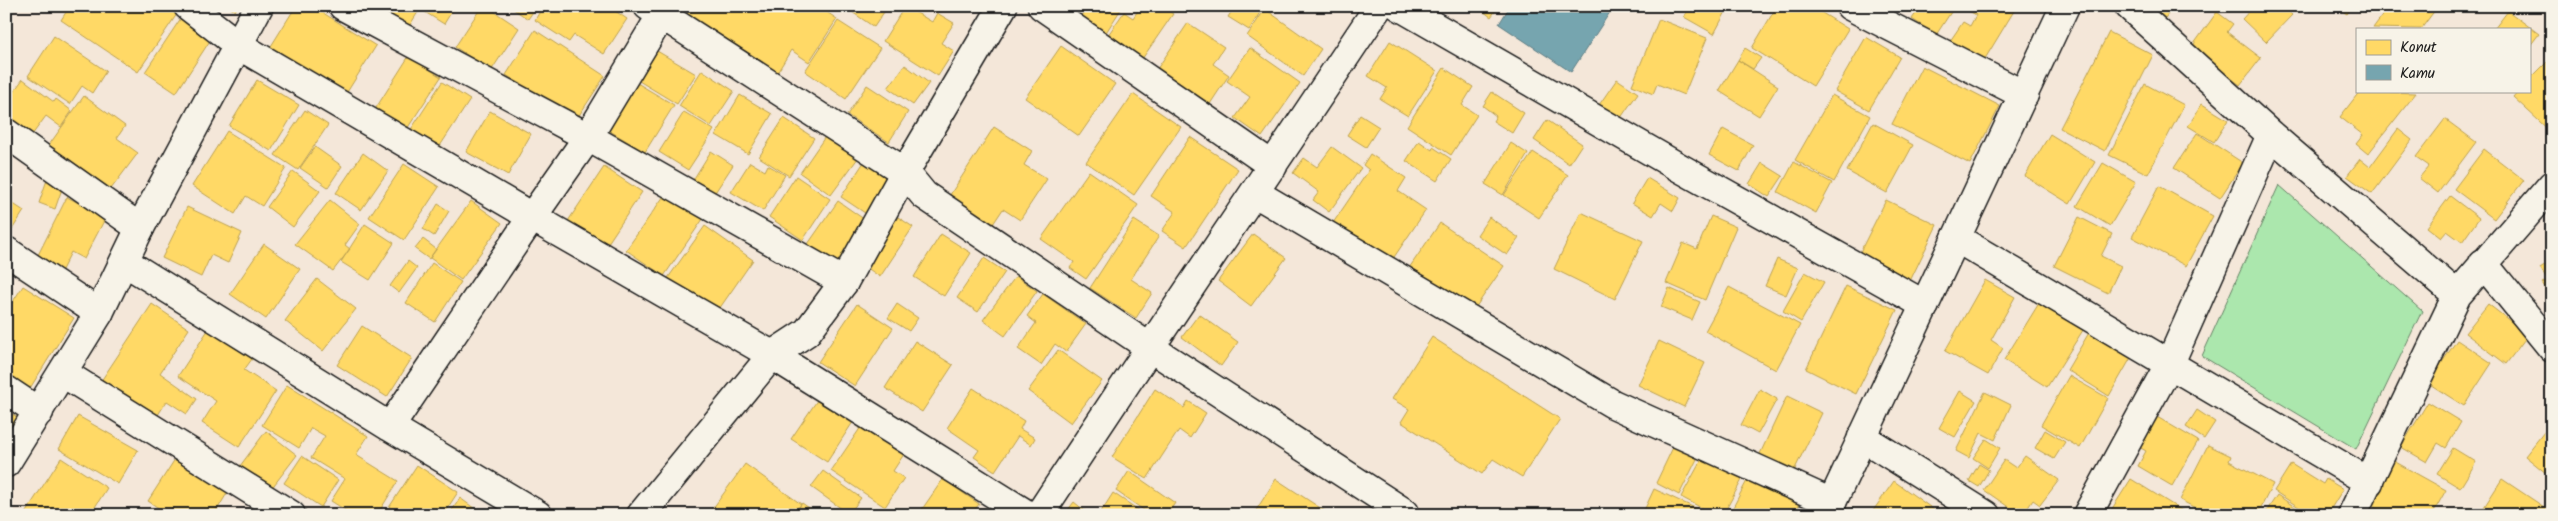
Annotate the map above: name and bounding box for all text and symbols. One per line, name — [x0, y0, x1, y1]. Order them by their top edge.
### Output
legend — [2356, 28, 2530, 92]
text: Konut — [2400, 36, 2437, 60]
text: Kamu — [2400, 62, 2435, 86]

